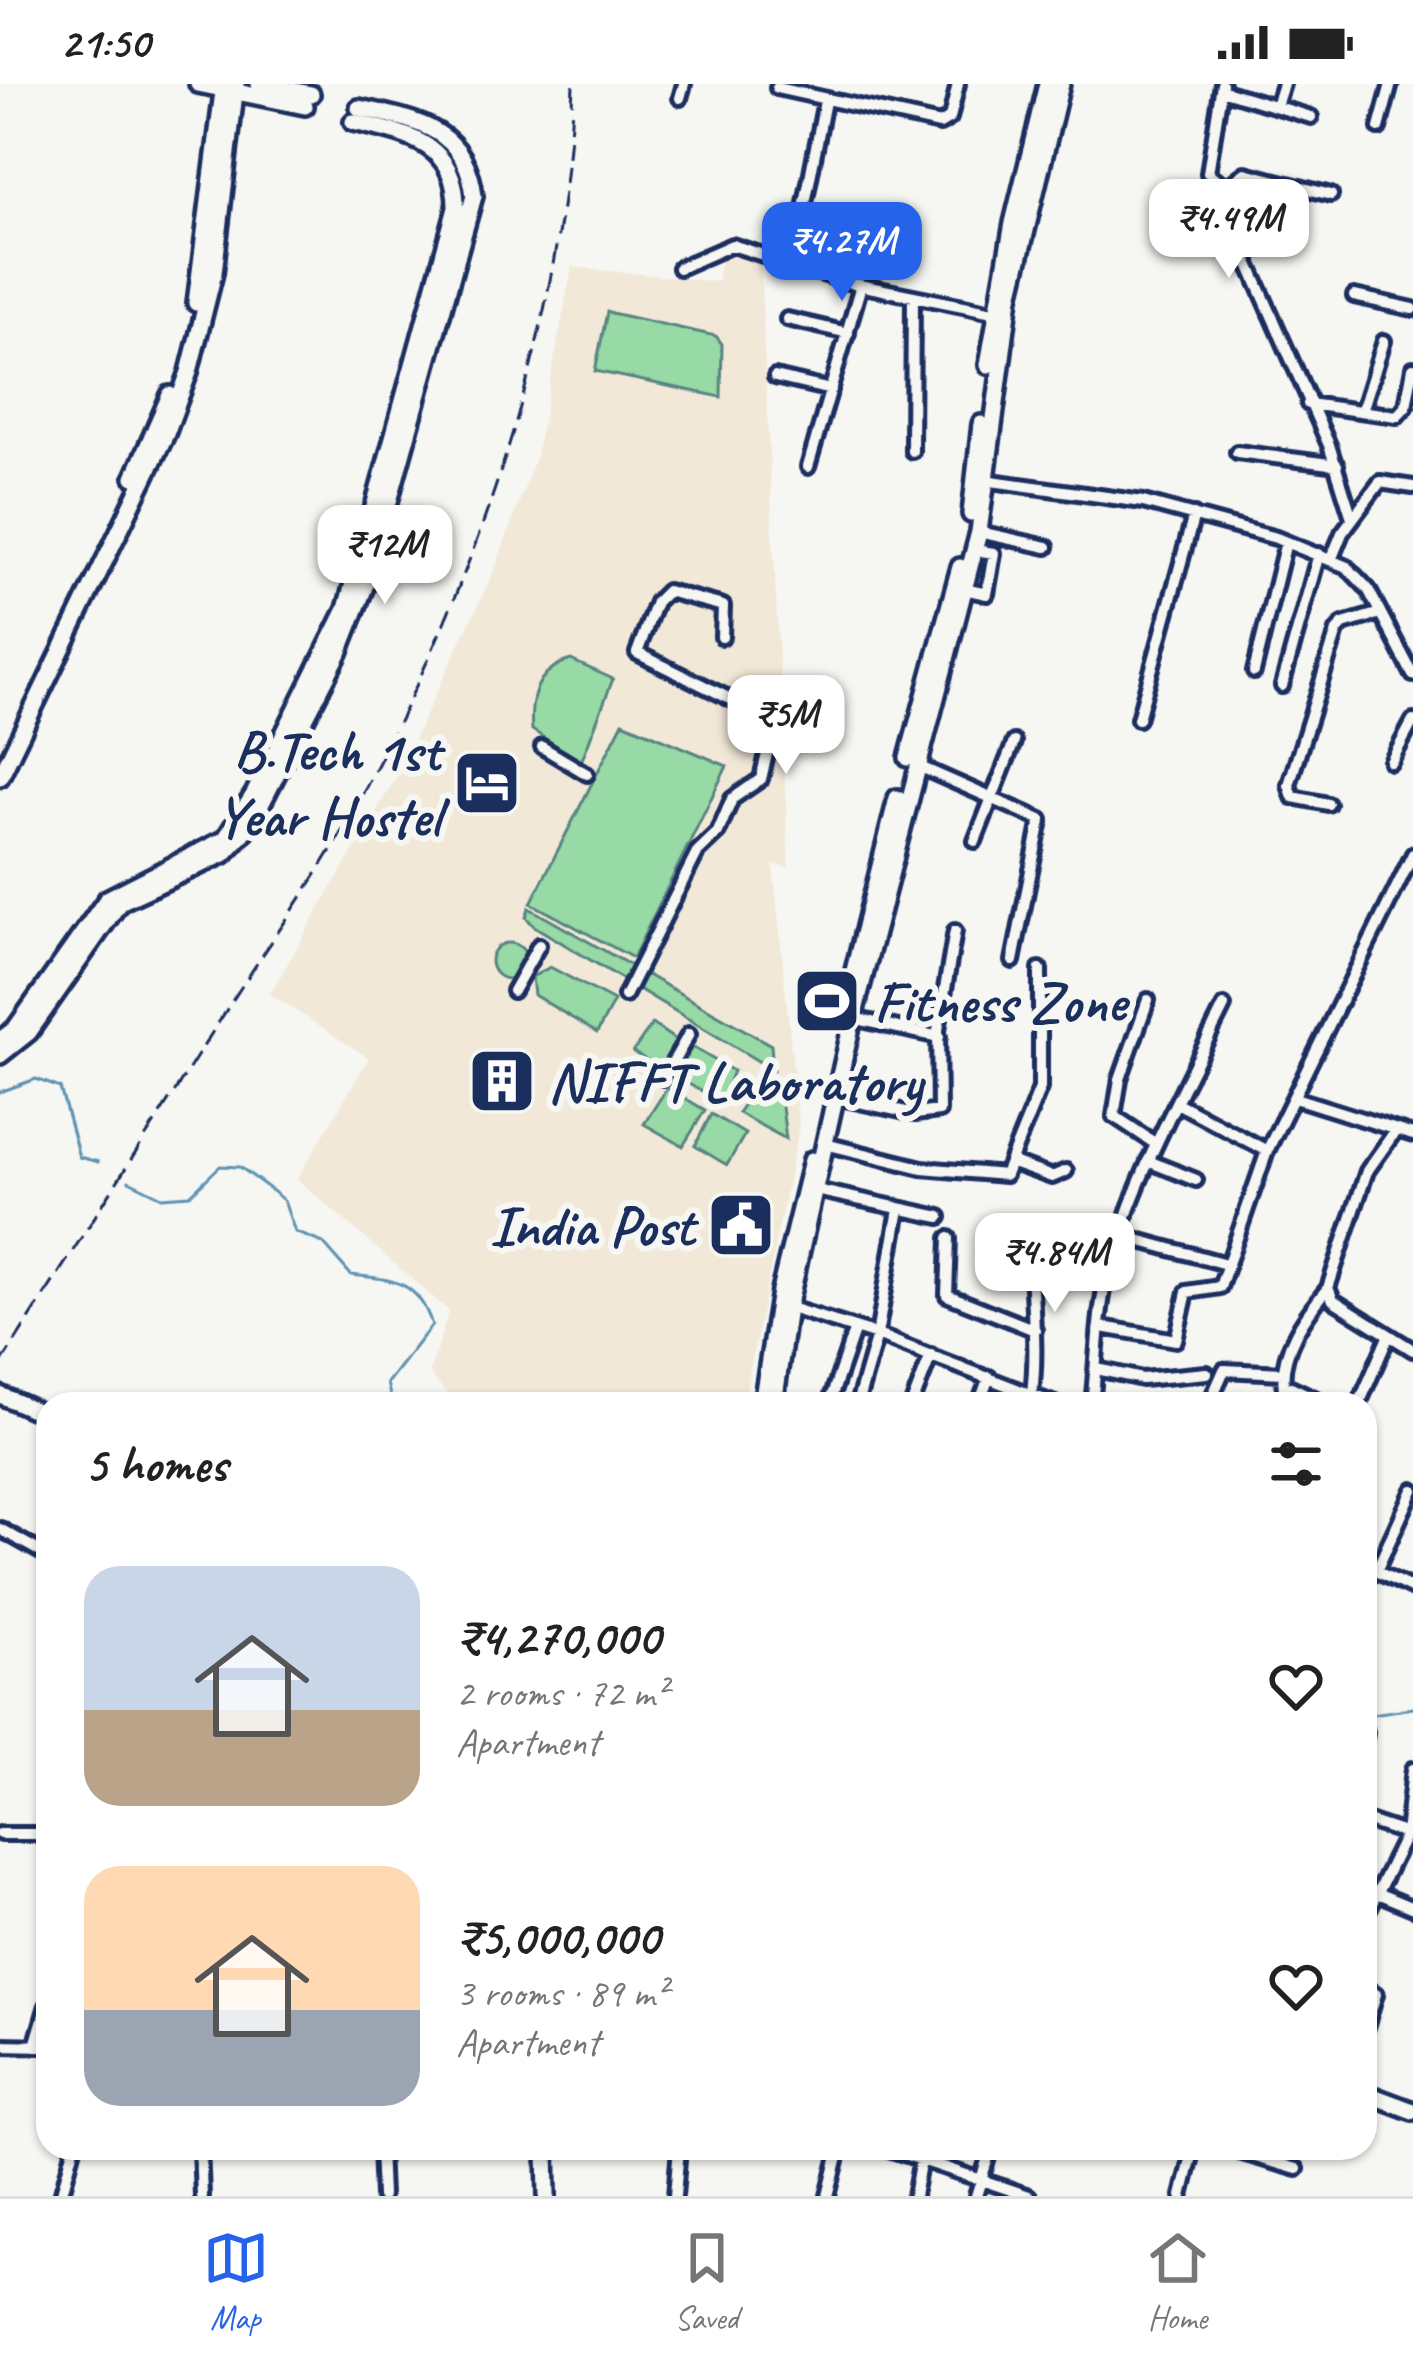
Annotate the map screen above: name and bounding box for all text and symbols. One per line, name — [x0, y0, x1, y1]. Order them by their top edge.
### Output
text: 21:50 — [60, 14, 149, 71]
pin: ₹4.49M — [1131, 179, 1327, 281]
text: ₹4.49M — [1176, 193, 1282, 242]
pin: ₹4.27M — [744, 202, 940, 304]
text: ₹4.27M — [789, 216, 895, 265]
pin: ₹12M — [314, 505, 456, 607]
text: ₹12M — [344, 519, 426, 568]
pin: ₹5M — [728, 675, 844, 777]
text: ₹5M — [755, 689, 817, 738]
place label: B.Tech 1st Year Hostel — [216, 715, 451, 853]
hotel icon: B.Tech 1st Year Hostel — [452, 748, 522, 818]
sports icon: Fitness Zone — [792, 966, 862, 1036]
place label: Fitness Zone — [874, 966, 1131, 1038]
building icon: NIFFT Laboratory — [467, 1046, 537, 1116]
place label: NIFFT Laboratory — [548, 1046, 926, 1118]
place label: India Post — [489, 1190, 699, 1262]
public building icon: India Post — [706, 1190, 776, 1260]
pin: ₹4.84M — [957, 1213, 1153, 1315]
text: ₹4.84M — [1002, 1227, 1108, 1276]
icon: filters — [1263, 1431, 1329, 1497]
text: 5 homes — [84, 1432, 227, 1496]
text: ₹4,270,000 — [456, 1605, 660, 1669]
icon: home — [180, 1614, 324, 1758]
icon: heart — [1263, 1653, 1329, 1719]
text: 2 rooms · 72 m² — [456, 1669, 667, 1718]
text: Apartment — [456, 1718, 599, 1767]
text: ₹5,000,000 — [456, 1905, 659, 1969]
icon: home — [180, 1914, 324, 2058]
icon: heart — [1263, 1953, 1329, 2019]
text: 3 rooms · 89 m² — [456, 1969, 667, 2018]
text: Apartment — [456, 2018, 599, 2067]
tab: Map — [203, 2225, 269, 2339]
tab: Saved — [674, 2225, 740, 2339]
tab: Home — [1145, 2225, 1211, 2339]

